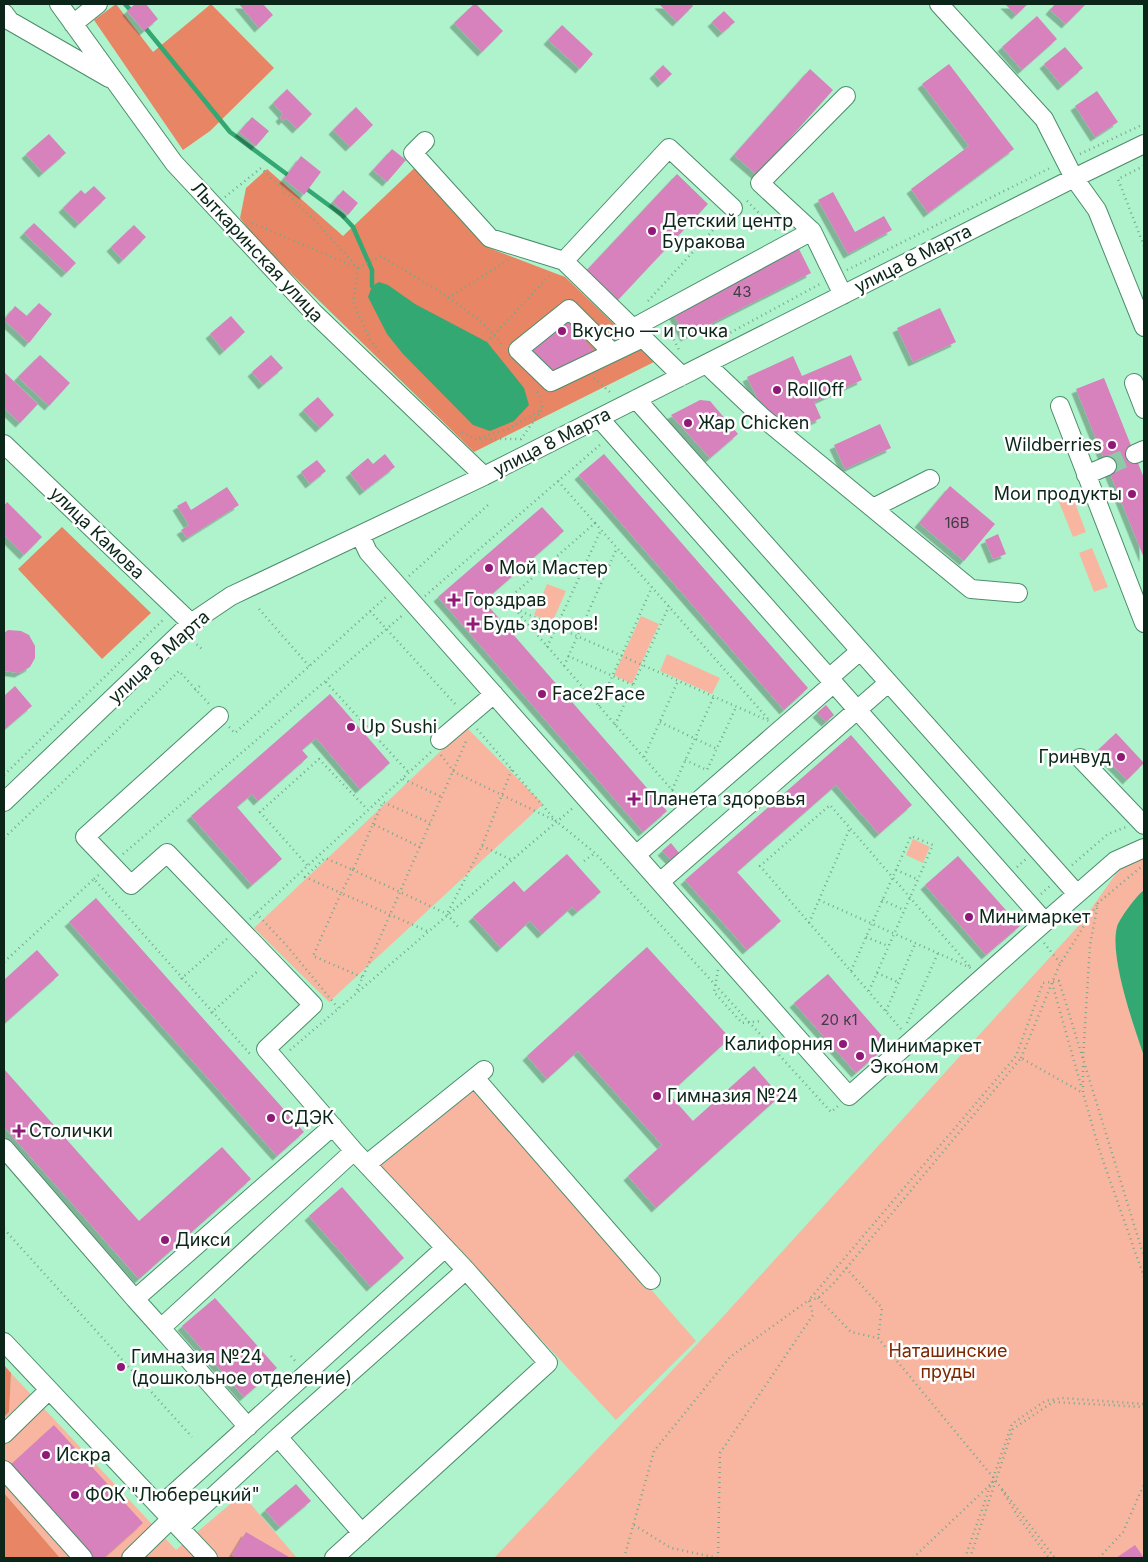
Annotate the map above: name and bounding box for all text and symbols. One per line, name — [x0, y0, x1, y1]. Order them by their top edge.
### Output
street label: Лыткаринская улица — [187, 177, 328, 326]
place label: Детский центр Буракова — [662, 210, 793, 252]
street label: улица 8 Марта — [851, 220, 975, 297]
marker: Детский центр Буракова — [646, 225, 658, 237]
house number: 43 — [733, 282, 751, 301]
place label: Вкусно — и точка — [572, 320, 728, 341]
marker: Вкусно — и точка — [556, 325, 568, 337]
place label: RollOff — [787, 379, 845, 400]
marker: RollOff — [771, 384, 783, 396]
street label: улица 8 Марта — [490, 403, 614, 480]
place label: Жар Chicken — [698, 412, 810, 433]
marker: Жар Chicken — [682, 417, 694, 429]
place label: Wildberries — [1005, 434, 1102, 455]
marker: Wildberries — [1106, 439, 1118, 451]
street label: улица Камова — [46, 482, 149, 583]
place label: Мои продукты — [994, 483, 1122, 504]
marker: Мои продукты — [1126, 488, 1138, 500]
house number: 16В — [944, 513, 970, 532]
place label: Мой Мастер — [499, 557, 608, 578]
marker: Мой Мастер — [483, 562, 495, 574]
place label: Горздрав — [464, 589, 547, 610]
marker: Горздрав — [448, 594, 460, 606]
street label: улица 8 Марта — [104, 606, 213, 707]
place label: Будь здоров! — [483, 613, 599, 634]
marker: Будь здоров! — [467, 618, 479, 630]
place label: Face2Face — [552, 683, 645, 704]
marker: Face2Face — [536, 688, 548, 700]
place label: Up Sushi — [361, 716, 437, 737]
marker: Up Sushi — [345, 721, 357, 733]
place label: Гринвуд — [1039, 746, 1111, 767]
marker: Гринвуд — [1115, 751, 1127, 763]
place label: Планета здоровья — [644, 788, 806, 809]
marker: Планета здоровья — [628, 793, 640, 805]
place label: Минимаркет — [979, 906, 1091, 927]
marker: Минимаркет — [963, 911, 975, 923]
house number: 20 к1 — [820, 1010, 858, 1029]
place label: Калифорния — [724, 1033, 833, 1054]
place label: Минимаркет Эконом — [870, 1035, 982, 1077]
marker: Калифорния — [837, 1038, 849, 1050]
marker: Минимаркет Эконом — [854, 1050, 866, 1062]
place label: Гимназия №24 — [667, 1085, 798, 1106]
marker: Гимназия №24 — [651, 1090, 663, 1102]
place label: СДЭК — [281, 1107, 334, 1128]
marker: СДЭК — [265, 1112, 277, 1124]
place label: Столички — [29, 1120, 113, 1141]
marker: Столички — [13, 1125, 25, 1137]
place label: Дикси — [175, 1229, 231, 1250]
marker: Дикси — [159, 1234, 171, 1246]
park label: Наташинские пруды — [888, 1340, 1008, 1382]
place label: Гимназия №24 (дошкольное отделение) — [131, 1346, 352, 1388]
marker: Гимназия №24 (дошкольное отделение) — [115, 1361, 127, 1373]
place label: Искра — [56, 1444, 111, 1465]
marker: Искра — [40, 1449, 52, 1461]
place label: ФОК "Люберецкий" — [85, 1484, 260, 1505]
marker: ФОК "Люберецкий" — [69, 1489, 81, 1501]

